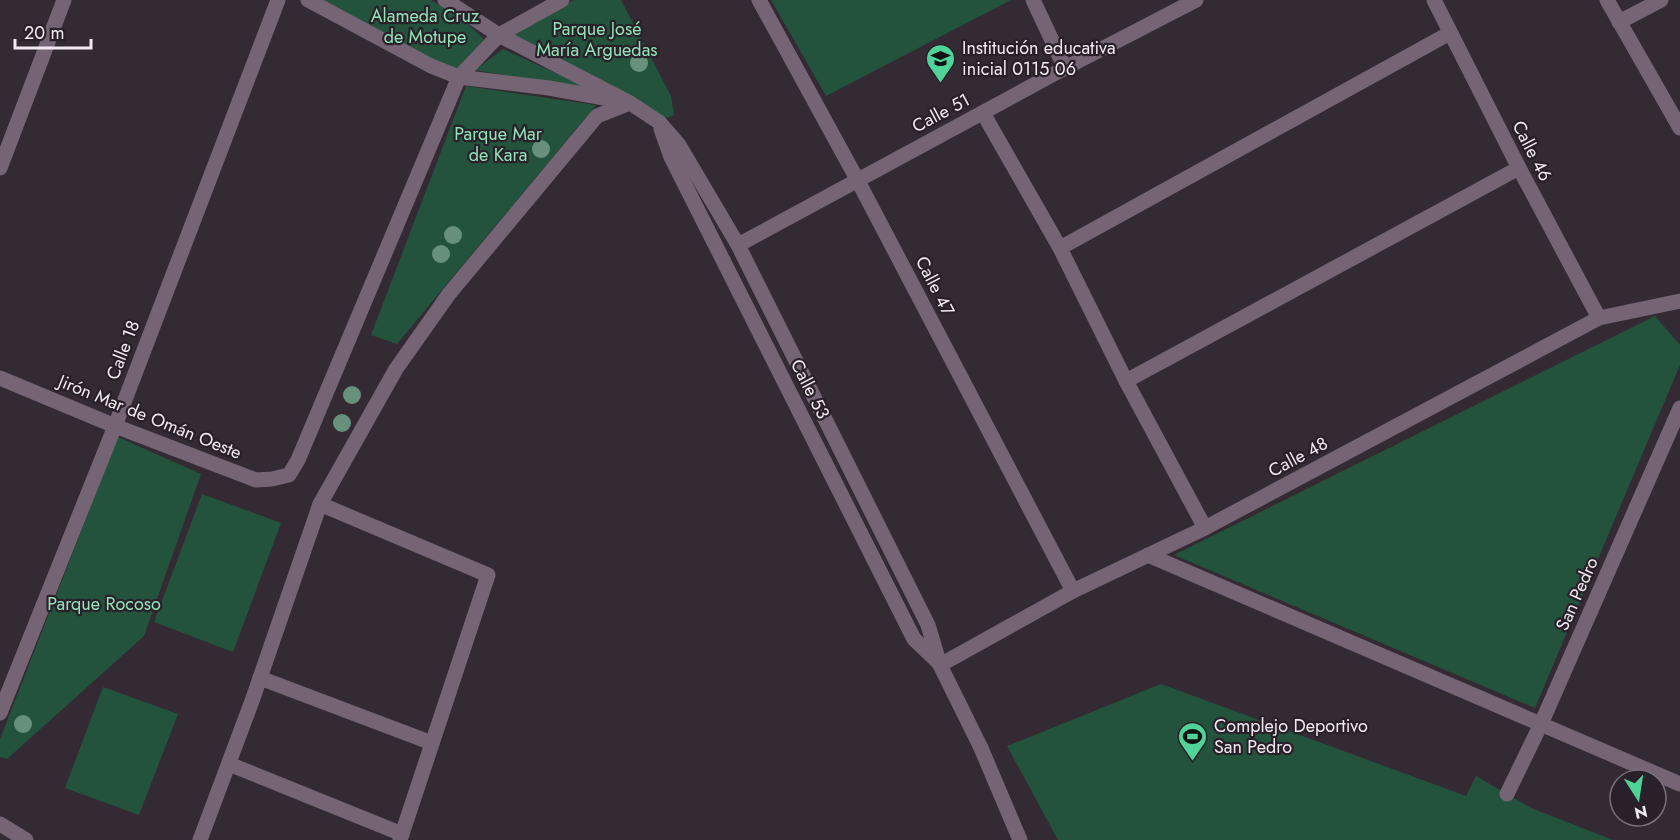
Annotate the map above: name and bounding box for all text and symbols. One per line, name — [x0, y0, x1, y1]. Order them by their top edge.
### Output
park label: Alameda Cruz de Motupe — [371, 3, 480, 50]
scale bar — [15, 12, 92, 50]
park label: Parque José María Arguedas — [536, 16, 658, 63]
text: 20 m — [24, 20, 64, 46]
place label: Institución educativa inicial 0115 06 — [962, 35, 1116, 82]
school or university icon: Institución educativa inicial 0115 06 — [925, 42, 957, 84]
street label: Calle 51 — [907, 87, 975, 139]
street label: Calle 46 — [1506, 116, 1558, 186]
park label: Parque Mar de Kara — [454, 121, 543, 168]
street label: Calle 47 — [909, 252, 961, 321]
street label: Calle 18 — [100, 316, 146, 384]
street label: Calle 53 — [784, 355, 836, 424]
street label: Jirón Mar de Omán Oeste — [53, 368, 246, 466]
street label: Calle 48 — [1264, 430, 1332, 484]
street label: San Pedro — [1549, 553, 1605, 635]
park label: Parque Rocoso — [47, 591, 161, 617]
place label: Complejo Deportivo San Pedro — [1214, 713, 1368, 760]
sports icon: Complejo Deportivo San Pedro — [1177, 720, 1209, 762]
north arrow — [1608, 768, 1668, 828]
text: N — [1632, 800, 1650, 825]

